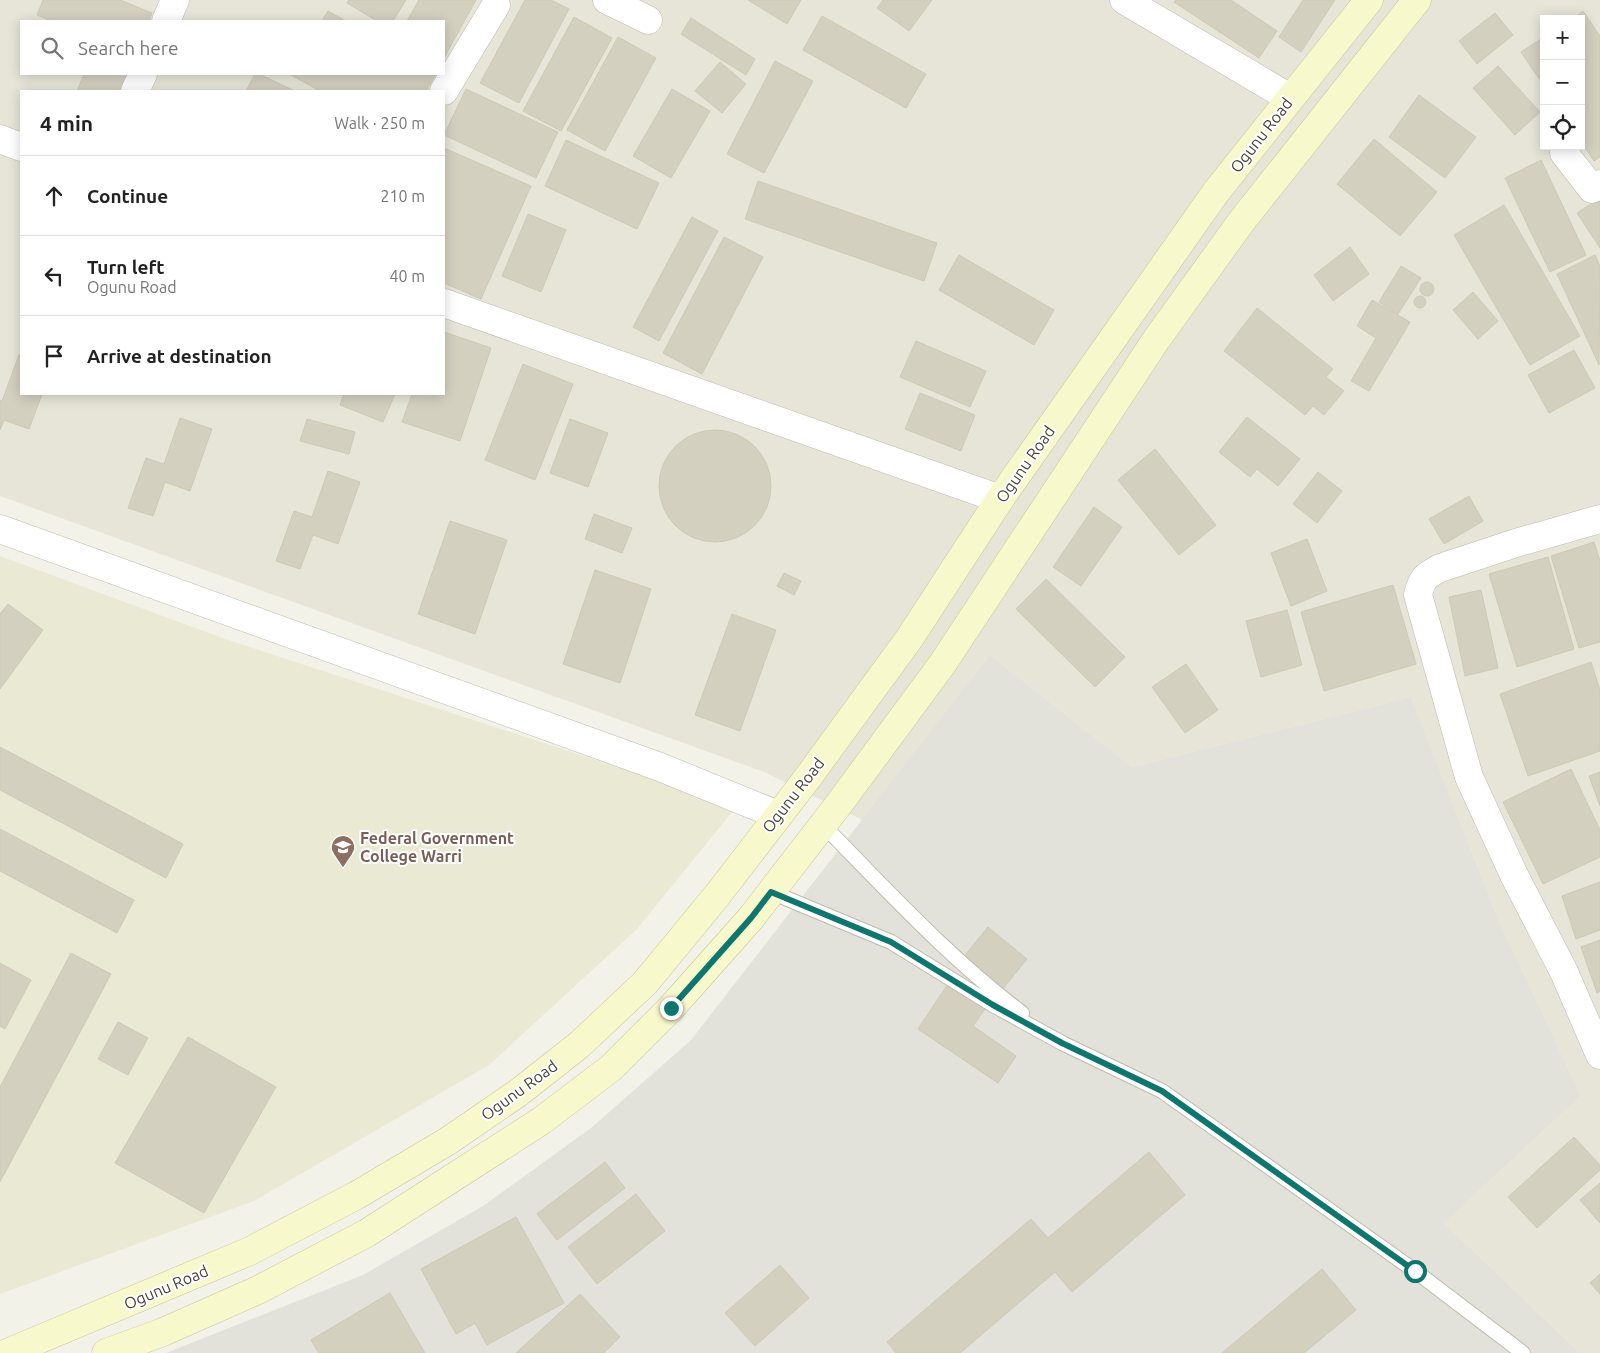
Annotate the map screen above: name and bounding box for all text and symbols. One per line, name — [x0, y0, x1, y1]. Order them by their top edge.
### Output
map controls — [1540, 15, 1585, 150]
button: + — [1540, 15, 1585, 60]
search box — [20, 20, 445, 75]
icon: search — [38, 34, 66, 62]
text: Search here — [78, 37, 178, 59]
button: − — [1540, 60, 1585, 105]
street label: Ogunu Road — [1226, 94, 1296, 176]
button: locate — [1540, 105, 1585, 150]
text: 4 min — [40, 111, 93, 135]
text: Walk · 250 m — [334, 114, 425, 132]
icon: ahead — [40, 182, 68, 210]
text: Continue — [87, 185, 168, 207]
text: 210 m — [380, 187, 425, 205]
text: Turn left — [87, 256, 165, 278]
icon: left — [40, 262, 68, 290]
text: 40 m — [389, 267, 425, 285]
text: Ogunu Road — [87, 278, 177, 296]
icon: arrive — [40, 342, 68, 370]
text: Arrive at destination — [87, 345, 272, 367]
street label: Ogunu Road — [992, 422, 1058, 506]
street label: Ogunu Road — [758, 754, 828, 836]
place label: Federal Government College Warri — [360, 829, 514, 865]
school or university icon: Federal Government College Warri — [330, 834, 356, 868]
route end — [660, 997, 683, 1020]
street label: Ogunu Road — [477, 1056, 561, 1124]
route start — [1404, 1260, 1427, 1283]
street label: Ogunu Road — [121, 1261, 211, 1313]

